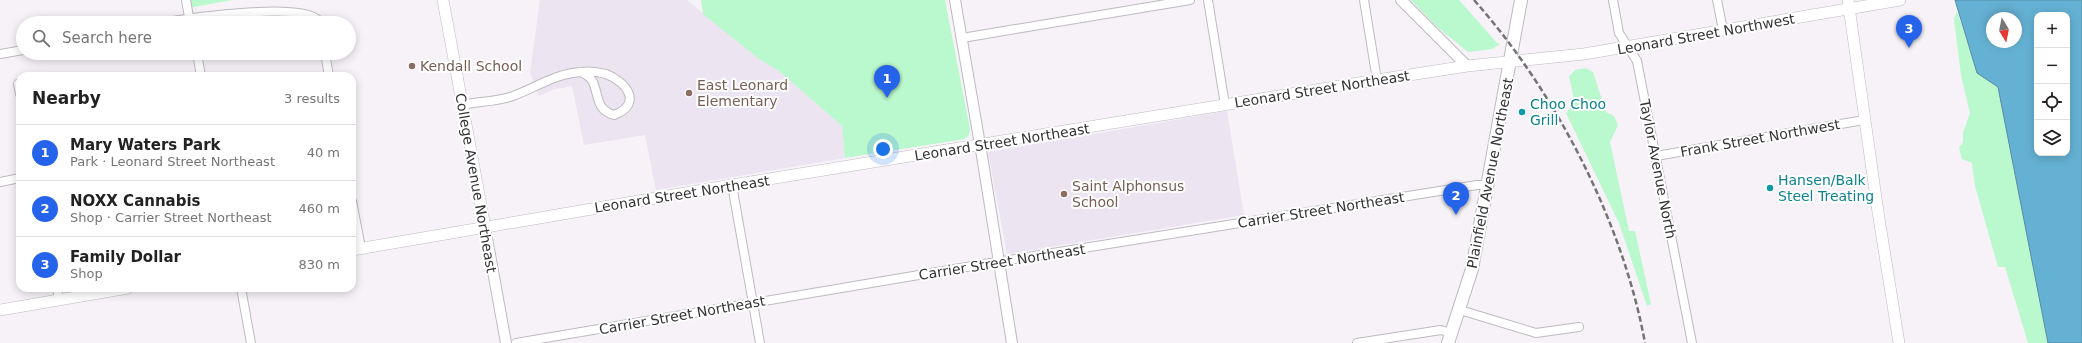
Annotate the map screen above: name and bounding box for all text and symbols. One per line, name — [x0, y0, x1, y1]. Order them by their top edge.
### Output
street label: Leonard Street Northwest — [1616, 10, 1797, 58]
north arrow — [1986, 12, 2022, 48]
map controls — [2034, 12, 2070, 156]
button: + — [2034, 12, 2070, 48]
pin: 3 — [1896, 15, 1922, 48]
search box — [16, 16, 356, 60]
icon: search — [30, 27, 52, 49]
text: Search here — [62, 29, 152, 47]
button: − — [2034, 48, 2070, 84]
place label: Kendall School — [420, 58, 522, 74]
marker: Kendall School — [407, 61, 417, 71]
pin: 1 — [874, 65, 900, 98]
street label: Leonard Street Northeast — [1233, 67, 1411, 111]
street label: Plainfield Avenue Northeast — [1464, 76, 1516, 270]
place label: East Leonard Elementary — [697, 77, 788, 109]
button: locate — [2034, 84, 2070, 120]
text: Nearby — [32, 88, 101, 108]
marker: East Leonard Elementary — [684, 88, 694, 98]
text: 3 results — [284, 91, 340, 106]
street label: College Avenue Northeast — [452, 92, 500, 275]
place label: Choo Choo Grill — [1530, 96, 1606, 128]
street label: Taylor Avenue North — [1636, 97, 1679, 240]
marker: Choo Choo Grill — [1517, 107, 1527, 117]
street label: Frank Street Northwest — [1679, 116, 1842, 160]
street label: Leonard Street Northeast — [913, 120, 1091, 164]
button: layers — [2034, 120, 2070, 156]
text: Mary Waters Park — [70, 136, 221, 154]
your location — [873, 139, 893, 159]
text: 1 — [40, 145, 50, 160]
text: 40 m — [307, 145, 340, 160]
text: Park · Leonard Street Northeast — [70, 154, 275, 169]
street label: Leonard Street Northeast — [593, 172, 771, 216]
place label: Hansen/Balk Steel Treating — [1778, 172, 1874, 204]
place label: Saint Alphonsus School — [1072, 178, 1184, 210]
pin: 2 — [1443, 182, 1469, 215]
marker: Hansen/Balk Steel Treating — [1765, 183, 1775, 193]
marker: Saint Alphonsus School — [1059, 189, 1069, 199]
street label: Carrier Street Northeast — [1237, 189, 1406, 231]
text: NOXX Cannabis — [70, 192, 201, 210]
text: 2 — [40, 201, 50, 216]
text: 460 m — [298, 201, 340, 216]
text: Shop · Carrier Street Northeast — [70, 210, 272, 225]
street label: Carrier Street Northeast — [918, 241, 1087, 283]
text: Family Dollar — [70, 248, 181, 266]
text: 3 — [40, 257, 50, 272]
text: 830 m — [298, 257, 340, 272]
text: Shop — [70, 266, 103, 281]
street label: Carrier Street Northeast — [598, 292, 767, 338]

